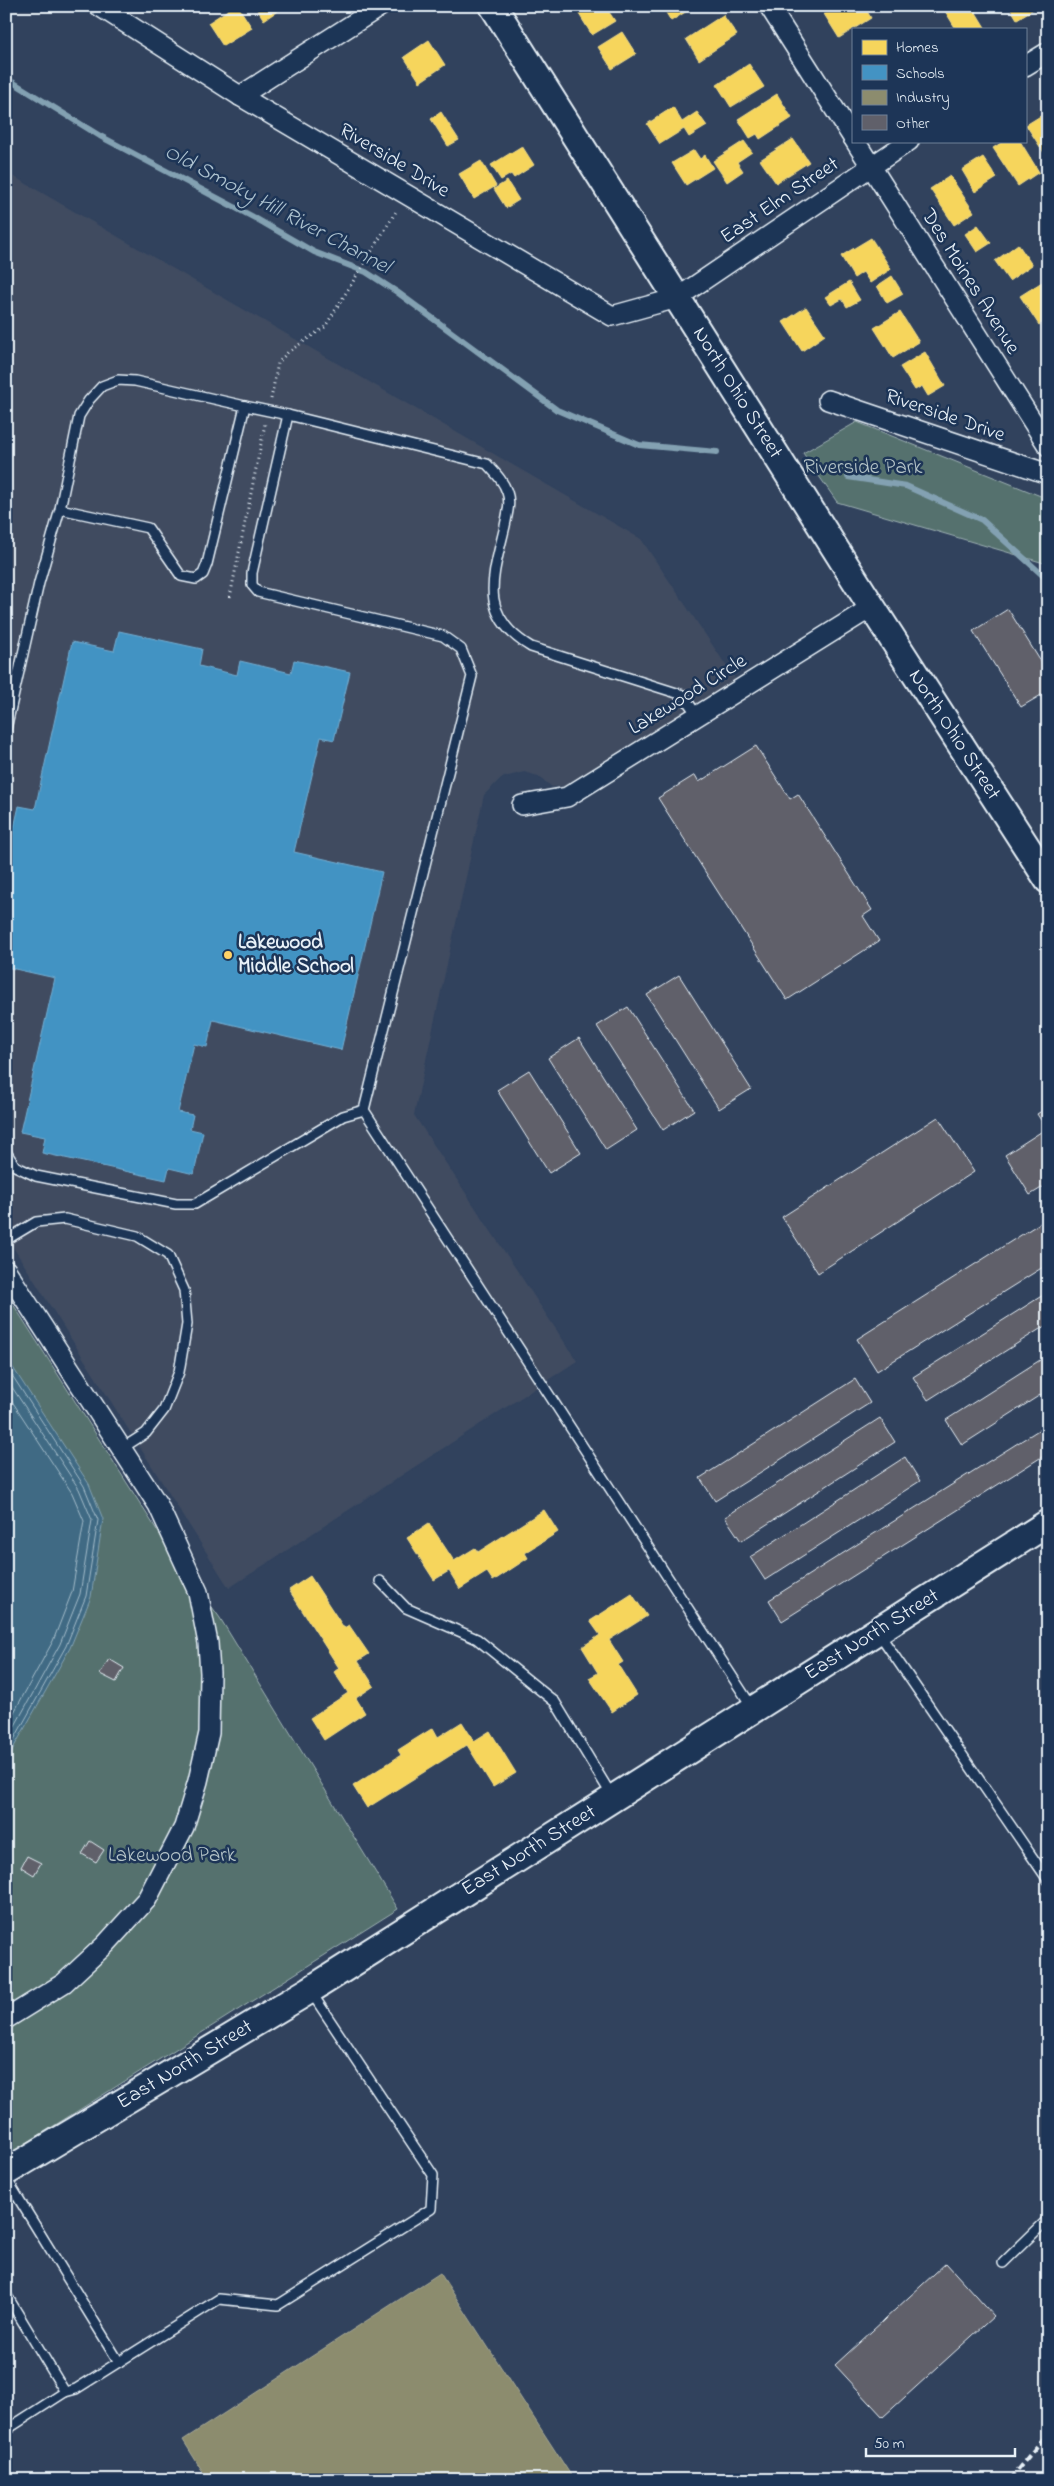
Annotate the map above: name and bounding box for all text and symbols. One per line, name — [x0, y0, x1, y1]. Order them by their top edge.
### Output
legend — [852, 28, 1026, 142]
text: Homes — [896, 37, 939, 59]
text: Schools — [896, 63, 945, 85]
text: Industry — [896, 87, 950, 110]
text: Other — [896, 113, 930, 135]
street label: Riverside Drive — [333, 116, 456, 206]
water label: Old Smoky Hill River Channel — [158, 137, 398, 284]
street label: East Elm Street — [714, 150, 846, 252]
street label: Des Moines Avenue — [913, 203, 1027, 361]
street label: North Ohio Street — [684, 321, 790, 465]
street label: Riverside Drive — [881, 381, 1009, 451]
park label: Riverside Park — [804, 453, 923, 483]
street label: Lakewood Circle — [623, 646, 753, 743]
street label: North Ohio Street — [900, 664, 1008, 806]
place label: Lakewood Middle School — [238, 928, 354, 982]
marker: Lakewood Middle School — [222, 949, 234, 961]
street label: East North Street — [799, 1582, 945, 1688]
street label: East North Street — [456, 1798, 602, 1904]
park label: Lakewood Park — [108, 1841, 237, 1871]
street label: East North Street — [111, 2013, 259, 2117]
scale bar — [866, 2426, 1015, 2458]
text: 50 m — [874, 2433, 905, 2455]

